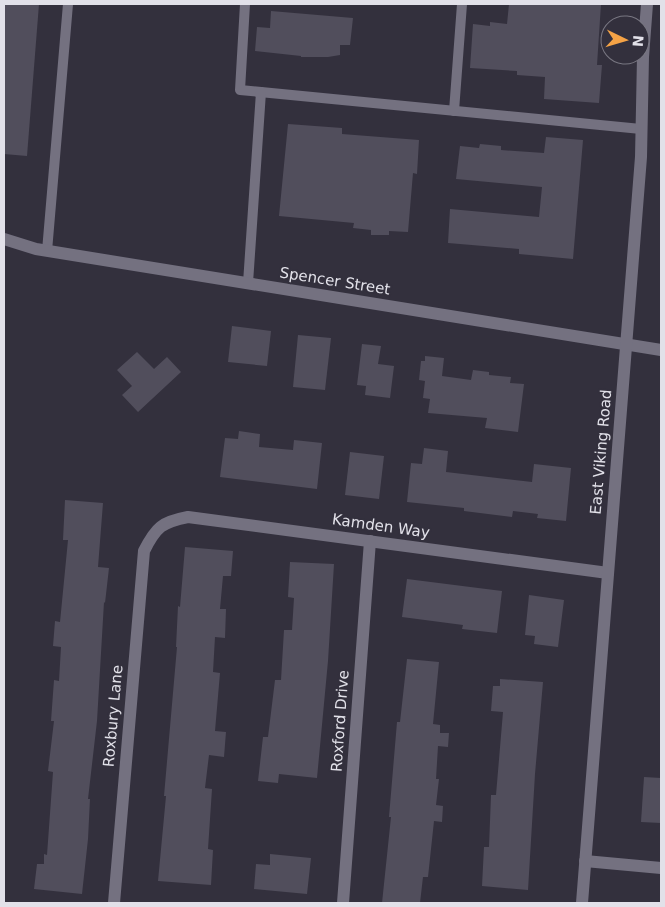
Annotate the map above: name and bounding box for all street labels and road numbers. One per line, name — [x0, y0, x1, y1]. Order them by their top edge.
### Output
street label: Spencer Street — [278, 263, 392, 299]
street label: East Viking Road — [587, 389, 615, 515]
street label: Kamden Way — [331, 510, 431, 542]
street label: Roxbury Lane — [100, 664, 126, 768]
street label: Roxford Drive — [327, 670, 353, 772]

